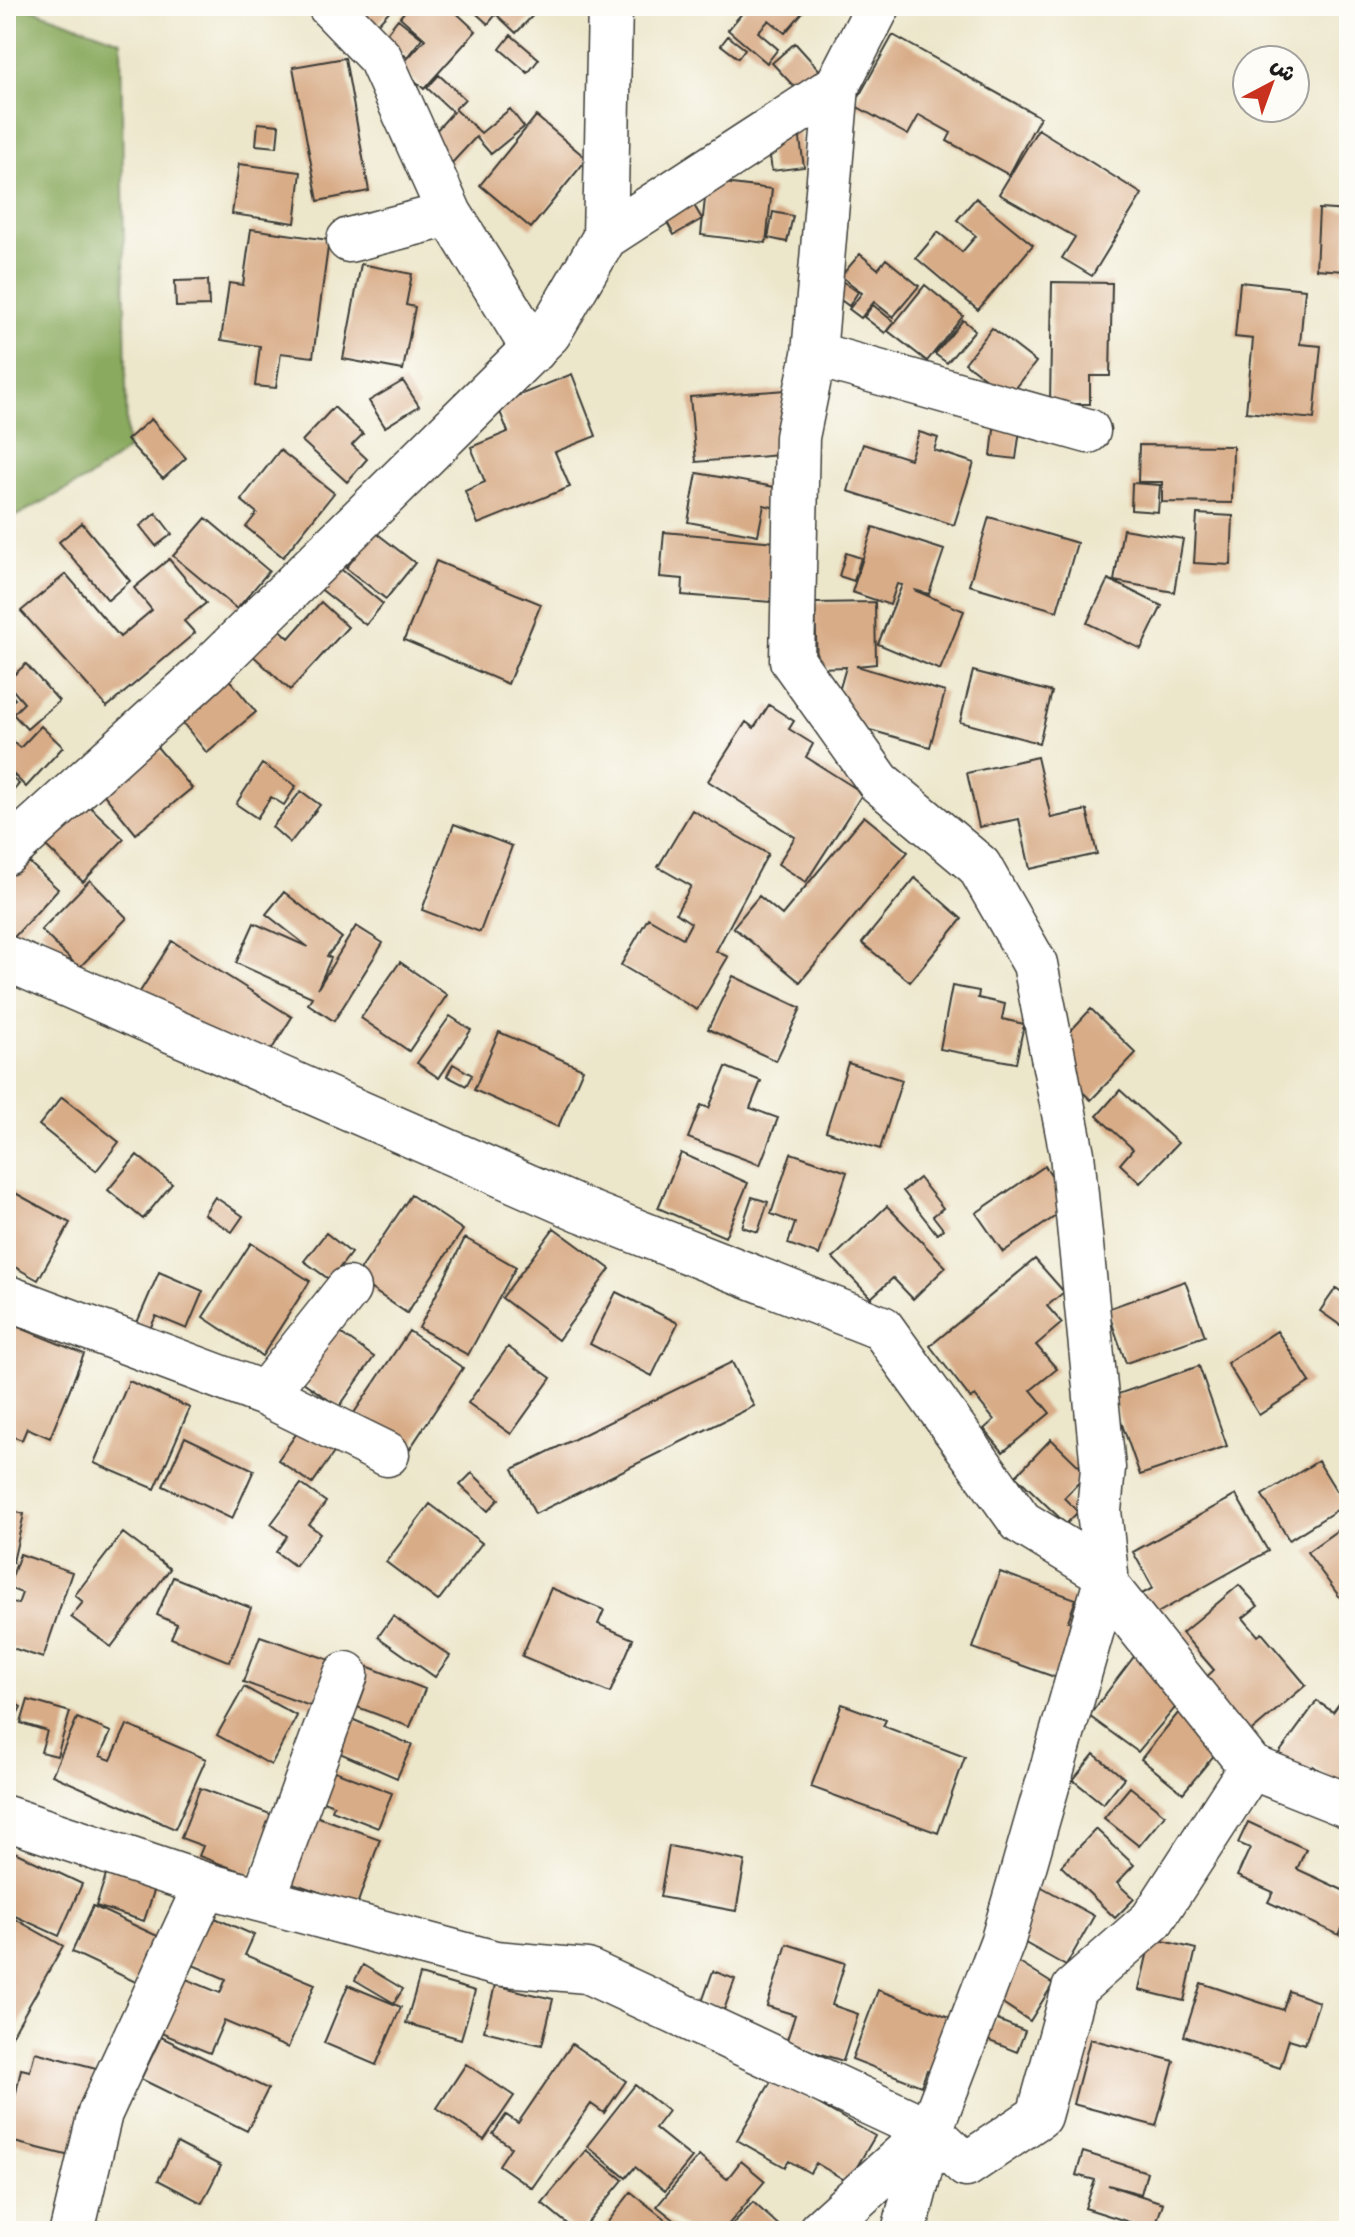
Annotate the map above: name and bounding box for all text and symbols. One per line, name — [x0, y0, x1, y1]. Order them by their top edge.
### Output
north arrow — [1231, 44, 1311, 124]
text: ش — [1264, 54, 1299, 90]

